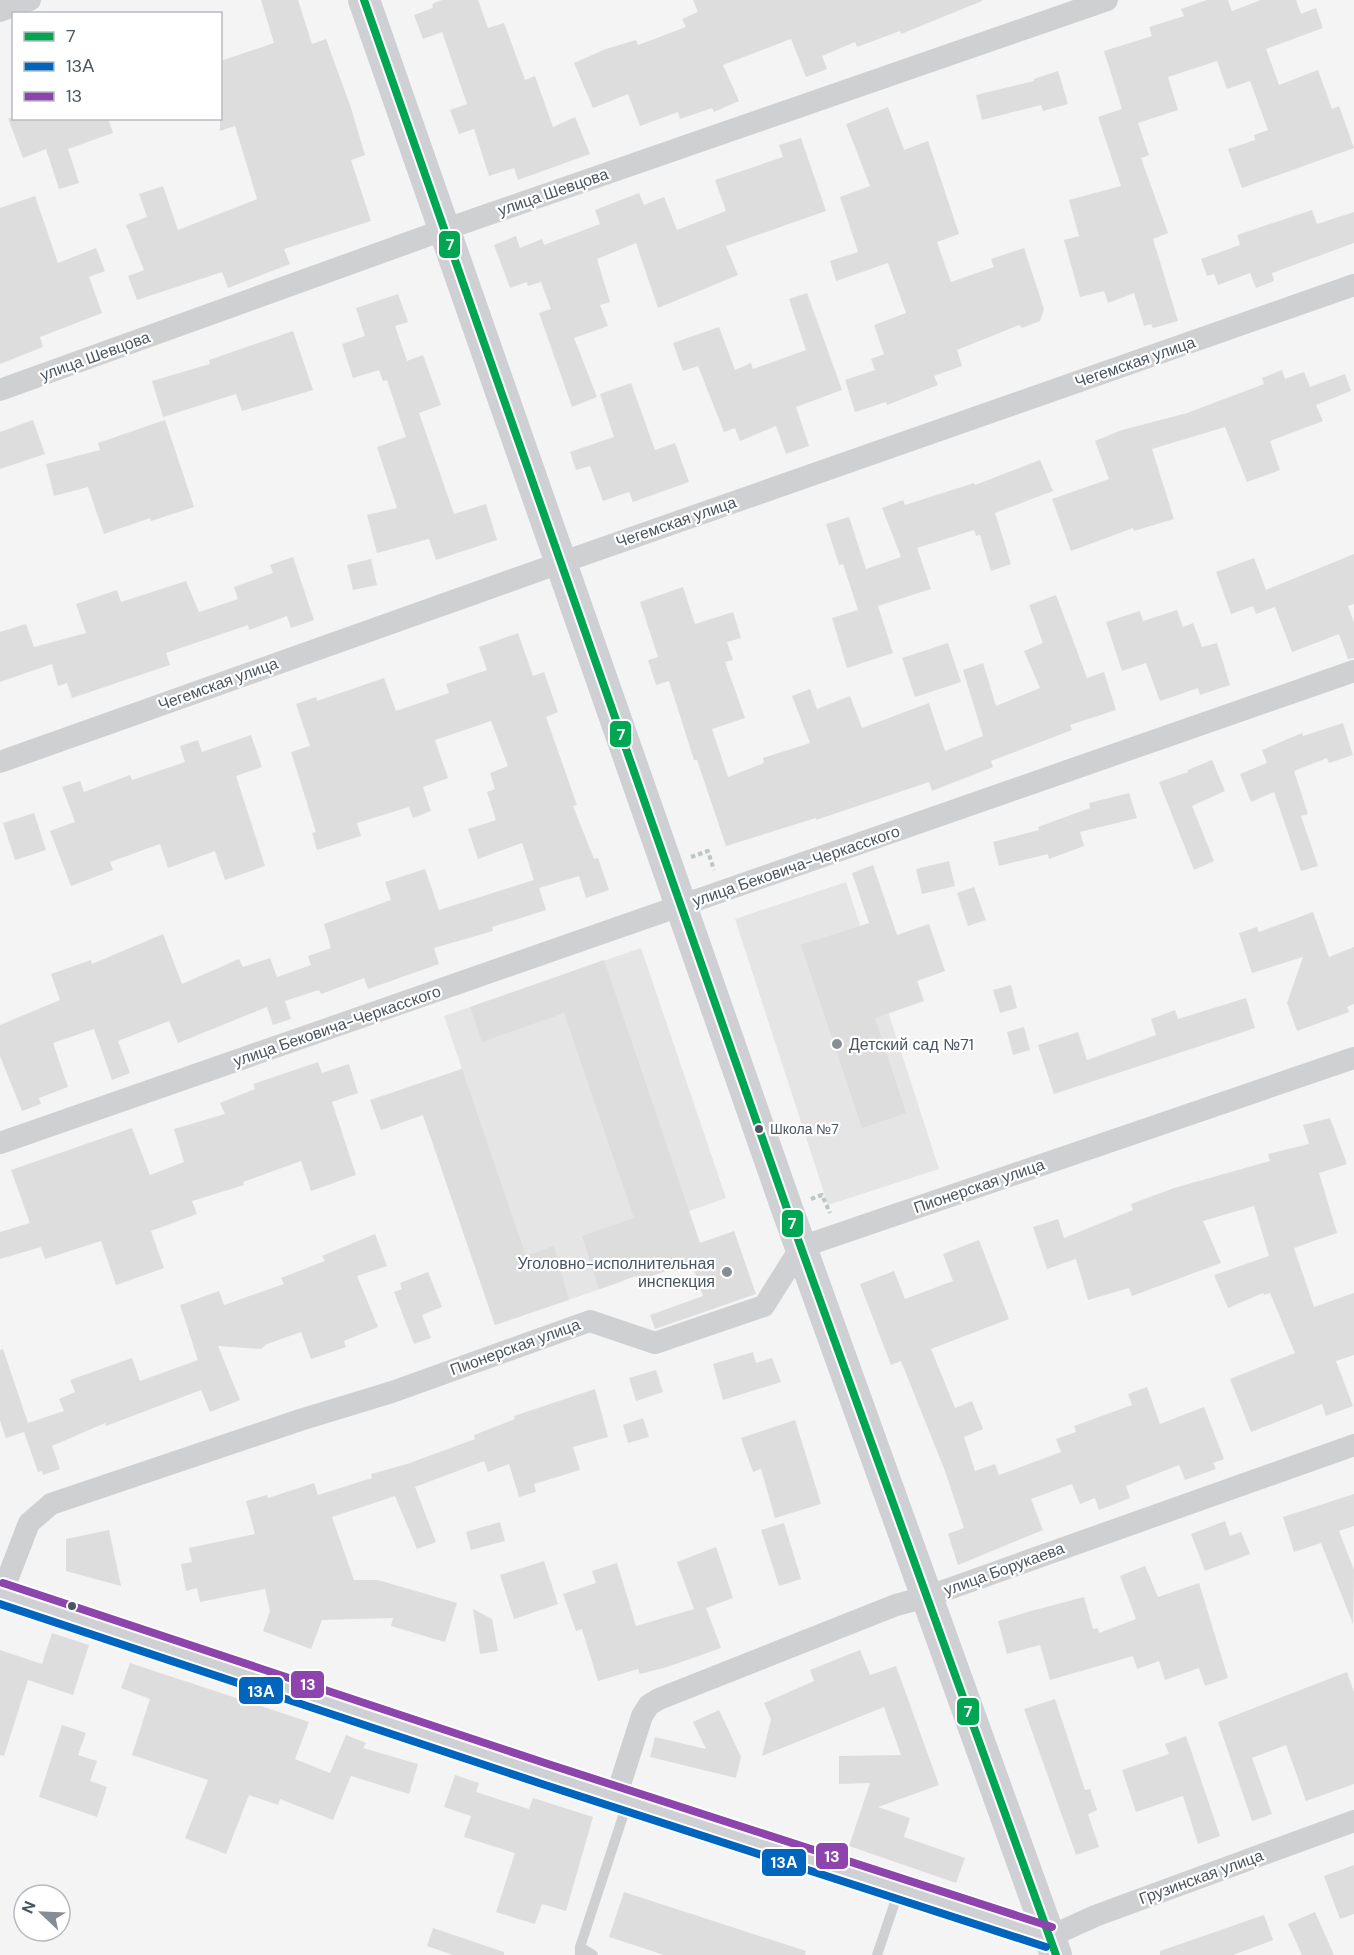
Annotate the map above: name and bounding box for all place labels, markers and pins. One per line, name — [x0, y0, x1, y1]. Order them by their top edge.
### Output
place label: Детский сад №71 — [849, 1034, 974, 1055]
marker: Детский сад №71 — [830, 1037, 844, 1051]
place label: Школа №7 — [770, 1120, 839, 1138]
marker: Школа №7 — [753, 1123, 765, 1135]
place label: Уголовно-исполнительная инспекция — [517, 1253, 715, 1292]
marker: Уголовно-исполнительная инспекция — [720, 1265, 734, 1279]
unlabelled marker — [66, 1600, 78, 1612]

